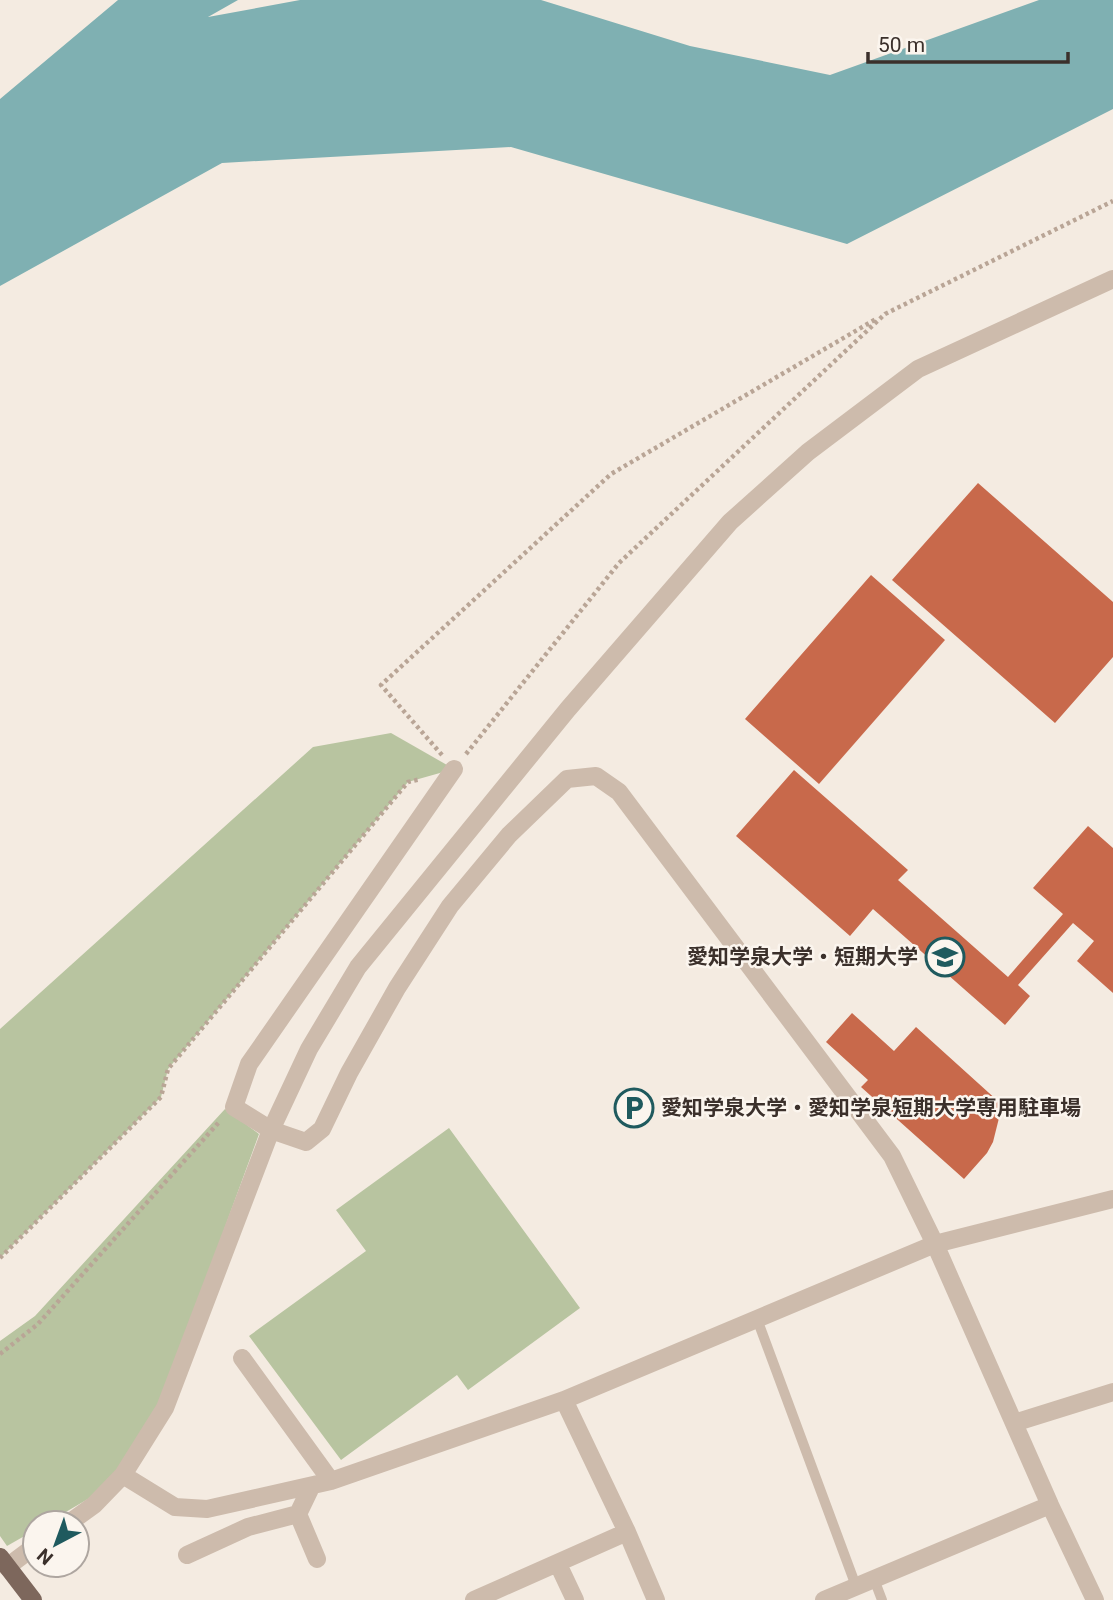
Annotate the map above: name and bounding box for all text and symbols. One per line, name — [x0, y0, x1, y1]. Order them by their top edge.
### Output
scale bar — [868, 21, 1068, 65]
text: 50 m — [878, 33, 925, 57]
school or university icon: 愛知学泉大学・短期大学 — [924, 936, 966, 978]
place label: 愛知学泉大学・短期大学 — [687, 945, 918, 969]
parking icon: 愛知学泉大学・愛知学泉短期大学専用駐車場 — [613, 1087, 655, 1129]
place label: 愛知学泉大学・愛知学泉短期大学専用駐車場 — [661, 1096, 1081, 1120]
north arrow — [21, 1509, 91, 1579]
text: N — [33, 1543, 58, 1570]

